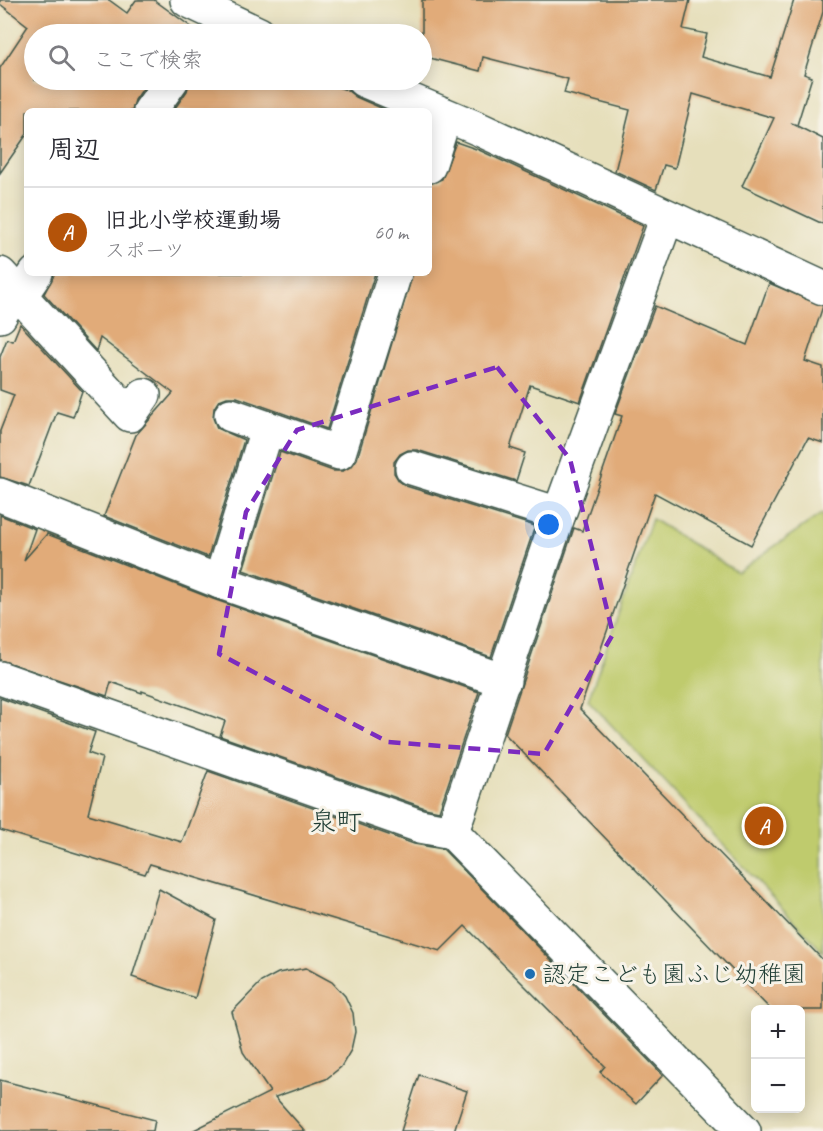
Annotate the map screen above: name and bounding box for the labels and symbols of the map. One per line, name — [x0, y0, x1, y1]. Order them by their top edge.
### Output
your location — [534, 510, 563, 539]
pin: A — [744, 804, 783, 848]
district label: 泉町 — [310, 805, 362, 838]
place label: 認定こども園ふじ幼稚園 — [542, 959, 806, 989]
marker: 認定こども園ふじ幼稚園 — [523, 967, 537, 981]

